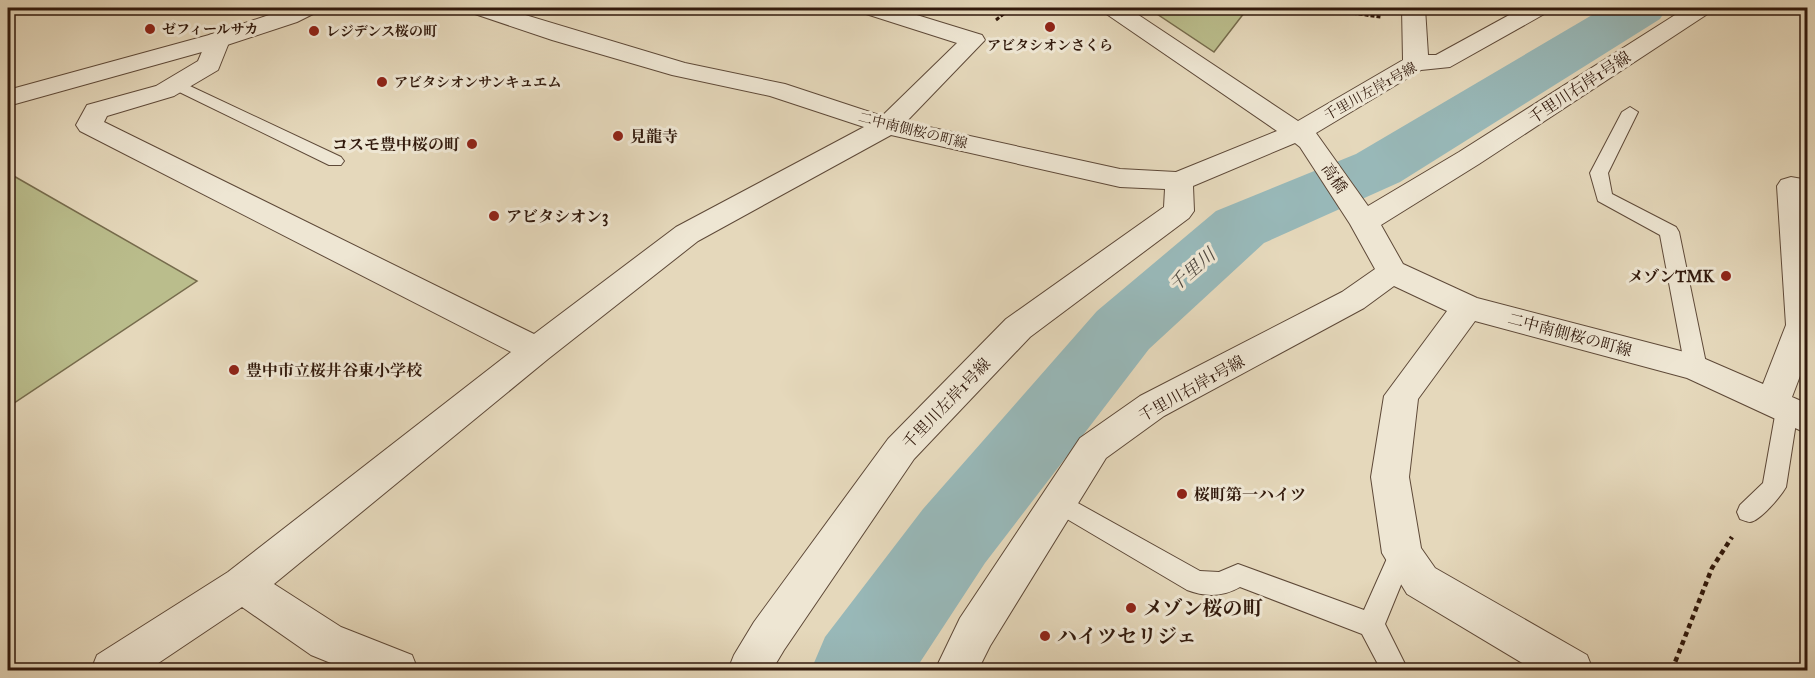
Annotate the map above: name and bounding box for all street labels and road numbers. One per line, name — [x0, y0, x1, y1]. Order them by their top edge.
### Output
street label: 千里川右岸1号線 — [1524, 47, 1634, 128]
street label: 千里川左岸1号線 — [1321, 59, 1420, 124]
street label: 二中南側桜の町線 — [856, 109, 969, 152]
street label: 高橋 — [1318, 160, 1351, 197]
street label: 二中南側桜の町線 — [1506, 309, 1634, 360]
street label: 千里川右岸1号線 — [1135, 351, 1248, 425]
street label: 千里川左岸1号線 — [898, 354, 994, 453]

